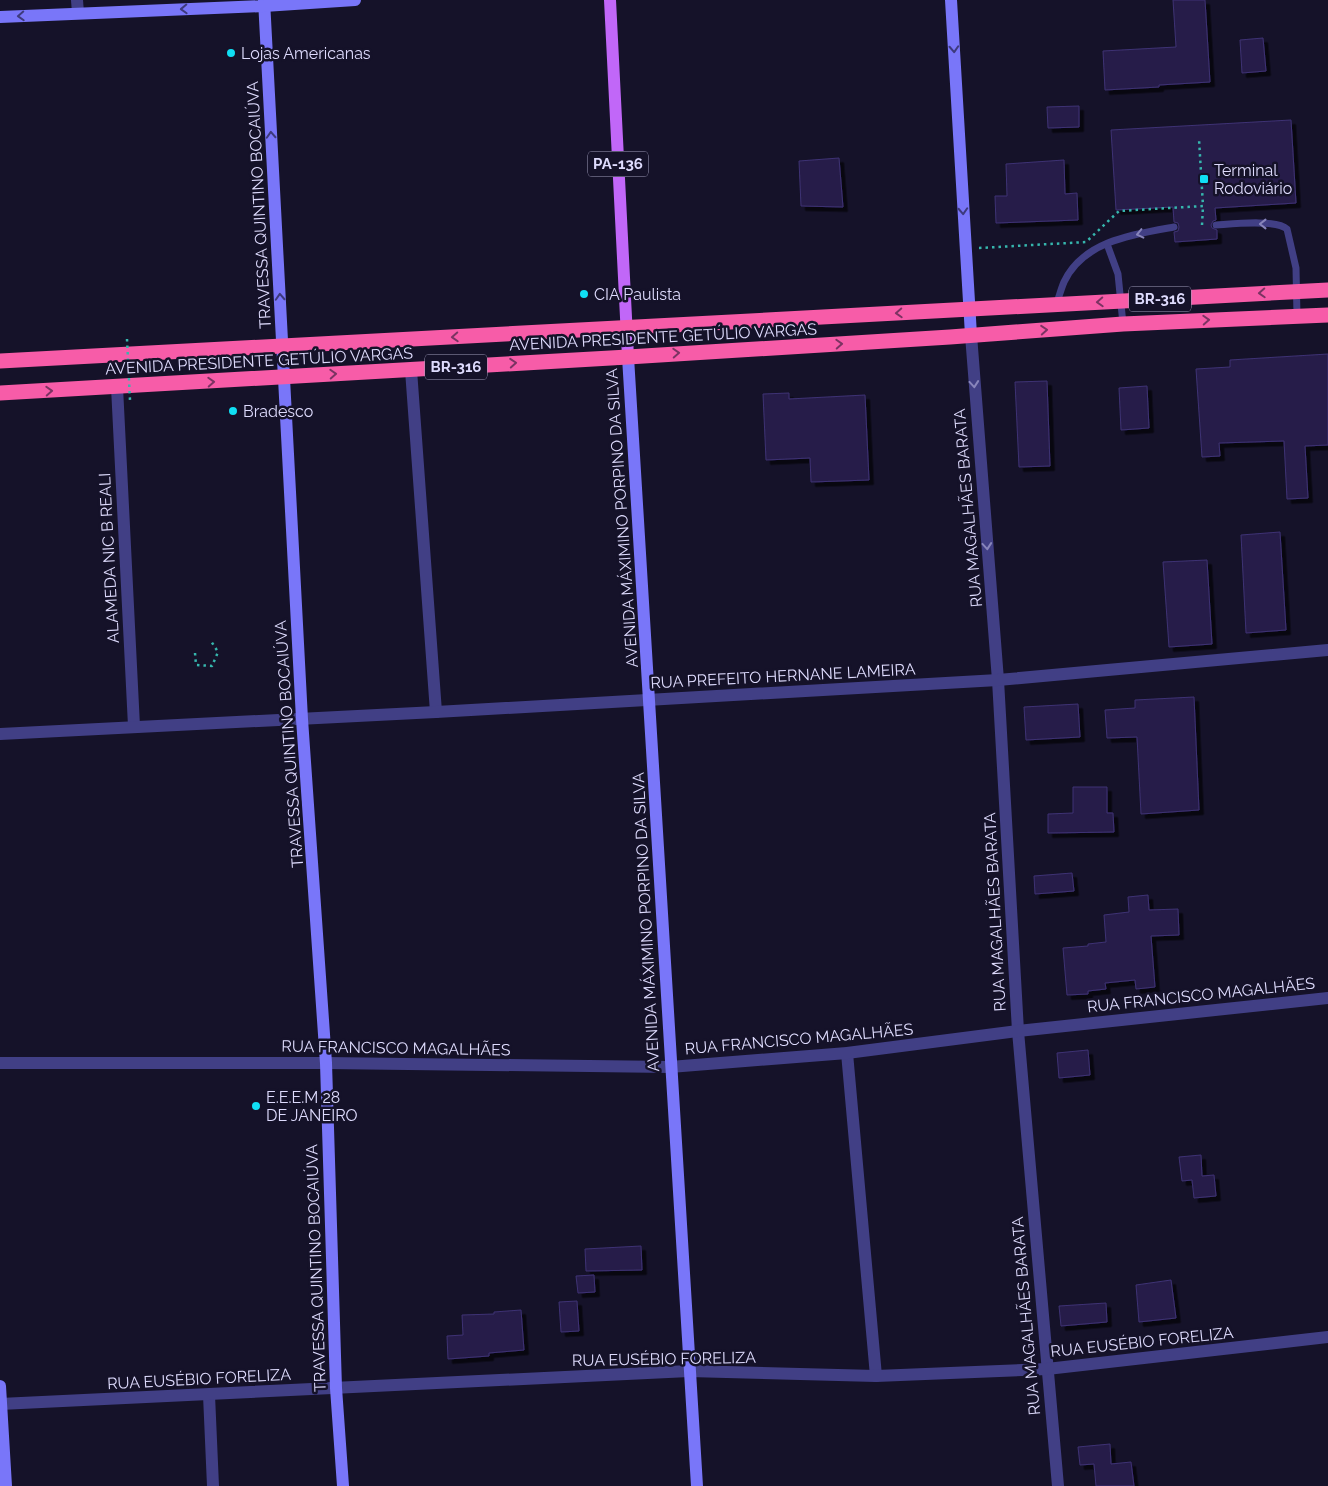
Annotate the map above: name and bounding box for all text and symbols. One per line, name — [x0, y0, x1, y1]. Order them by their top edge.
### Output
one-way arrow — [179, 4, 187, 14]
one-way arrow — [17, 10, 25, 21]
place label: Lojas Americanas — [241, 44, 371, 63]
one-way arrow — [949, 45, 960, 53]
marker: Lojas Americanas — [225, 47, 237, 59]
street label: TRAVESSA QUINTINO BOCAIÚVA — [242, 81, 275, 329]
one-way arrow — [266, 131, 277, 139]
road number: PA-136 — [588, 152, 648, 176]
place label: Terminal Rodoviário — [1214, 161, 1292, 198]
marker: Terminal Rodoviário — [1198, 173, 1210, 185]
one-way arrow — [958, 207, 969, 215]
one-way arrow — [1258, 219, 1266, 229]
one-way arrow — [1136, 228, 1145, 239]
place label: CIA Paulista — [594, 285, 681, 304]
road number: BR-316 — [1129, 286, 1191, 312]
one-way arrow — [1258, 287, 1266, 298]
marker: CIA Paulista — [578, 288, 590, 300]
one-way arrow — [274, 293, 285, 301]
one-way arrow — [1095, 297, 1103, 308]
one-way arrow — [895, 308, 903, 319]
one-way arrow — [1202, 315, 1210, 326]
street label: AVENIDA PRESIDENTE GETÚLIO VARGAS — [509, 318, 818, 355]
one-way arrow — [1040, 325, 1048, 336]
one-way arrow — [451, 331, 459, 342]
one-way arrow — [835, 338, 843, 349]
street label: AVENIDA PRESIDENTE GETÚLIO VARGAS — [105, 342, 414, 379]
one-way arrow — [673, 348, 681, 359]
road number: BR-316 — [425, 354, 487, 380]
one-way arrow — [509, 358, 517, 369]
street label: AVENIDA MÁXIMINO PORPINO DA SILVA — [601, 368, 642, 668]
one-way arrow — [329, 369, 337, 380]
one-way arrow — [207, 376, 215, 387]
one-way arrow — [968, 380, 979, 388]
one-way arrow — [45, 385, 53, 396]
place label: Bradesco — [243, 402, 313, 421]
marker: Bradesco — [227, 405, 239, 417]
street label: RUA MAGALHÃES BARATA — [949, 408, 986, 608]
street label: ALAMEDA NIC B REALI — [95, 472, 123, 644]
one-way arrow — [981, 542, 992, 550]
street label: TRAVESSA QUINTINO BOCAIÚVA — [270, 620, 307, 868]
street label: RUA PREFEITO HERNANE LAMEIRA — [650, 660, 916, 692]
street label: AVENIDA MÁXIMINO PORPINO DA SILVA — [628, 772, 663, 1072]
street label: RUA MAGALHÃES BARATA — [979, 812, 1010, 1012]
street label: RUA FRANCISCO MAGALHÃES — [1086, 973, 1316, 1016]
street label: RUA FRANCISCO MAGALHÃES — [684, 1019, 914, 1058]
street label: RUA FRANCISCO MAGALHÃES — [281, 1036, 511, 1060]
place label: E.E.E.M 28 DE JANEIRO — [266, 1088, 358, 1125]
marker: E.E.E.M 28 DE JANEIRO — [250, 1100, 262, 1112]
street label: TRAVESSA QUINTINO BOCAIÚVA — [301, 1144, 330, 1392]
street label: RUA MAGALHÃES BARATA — [1007, 1216, 1044, 1416]
street label: RUA EUSÉBIO FORELIZA — [1049, 1322, 1235, 1361]
street label: RUA EUSÉBIO FORELIZA — [572, 1347, 756, 1370]
street label: RUA EUSÉBIO FORELIZA — [107, 1364, 292, 1393]

